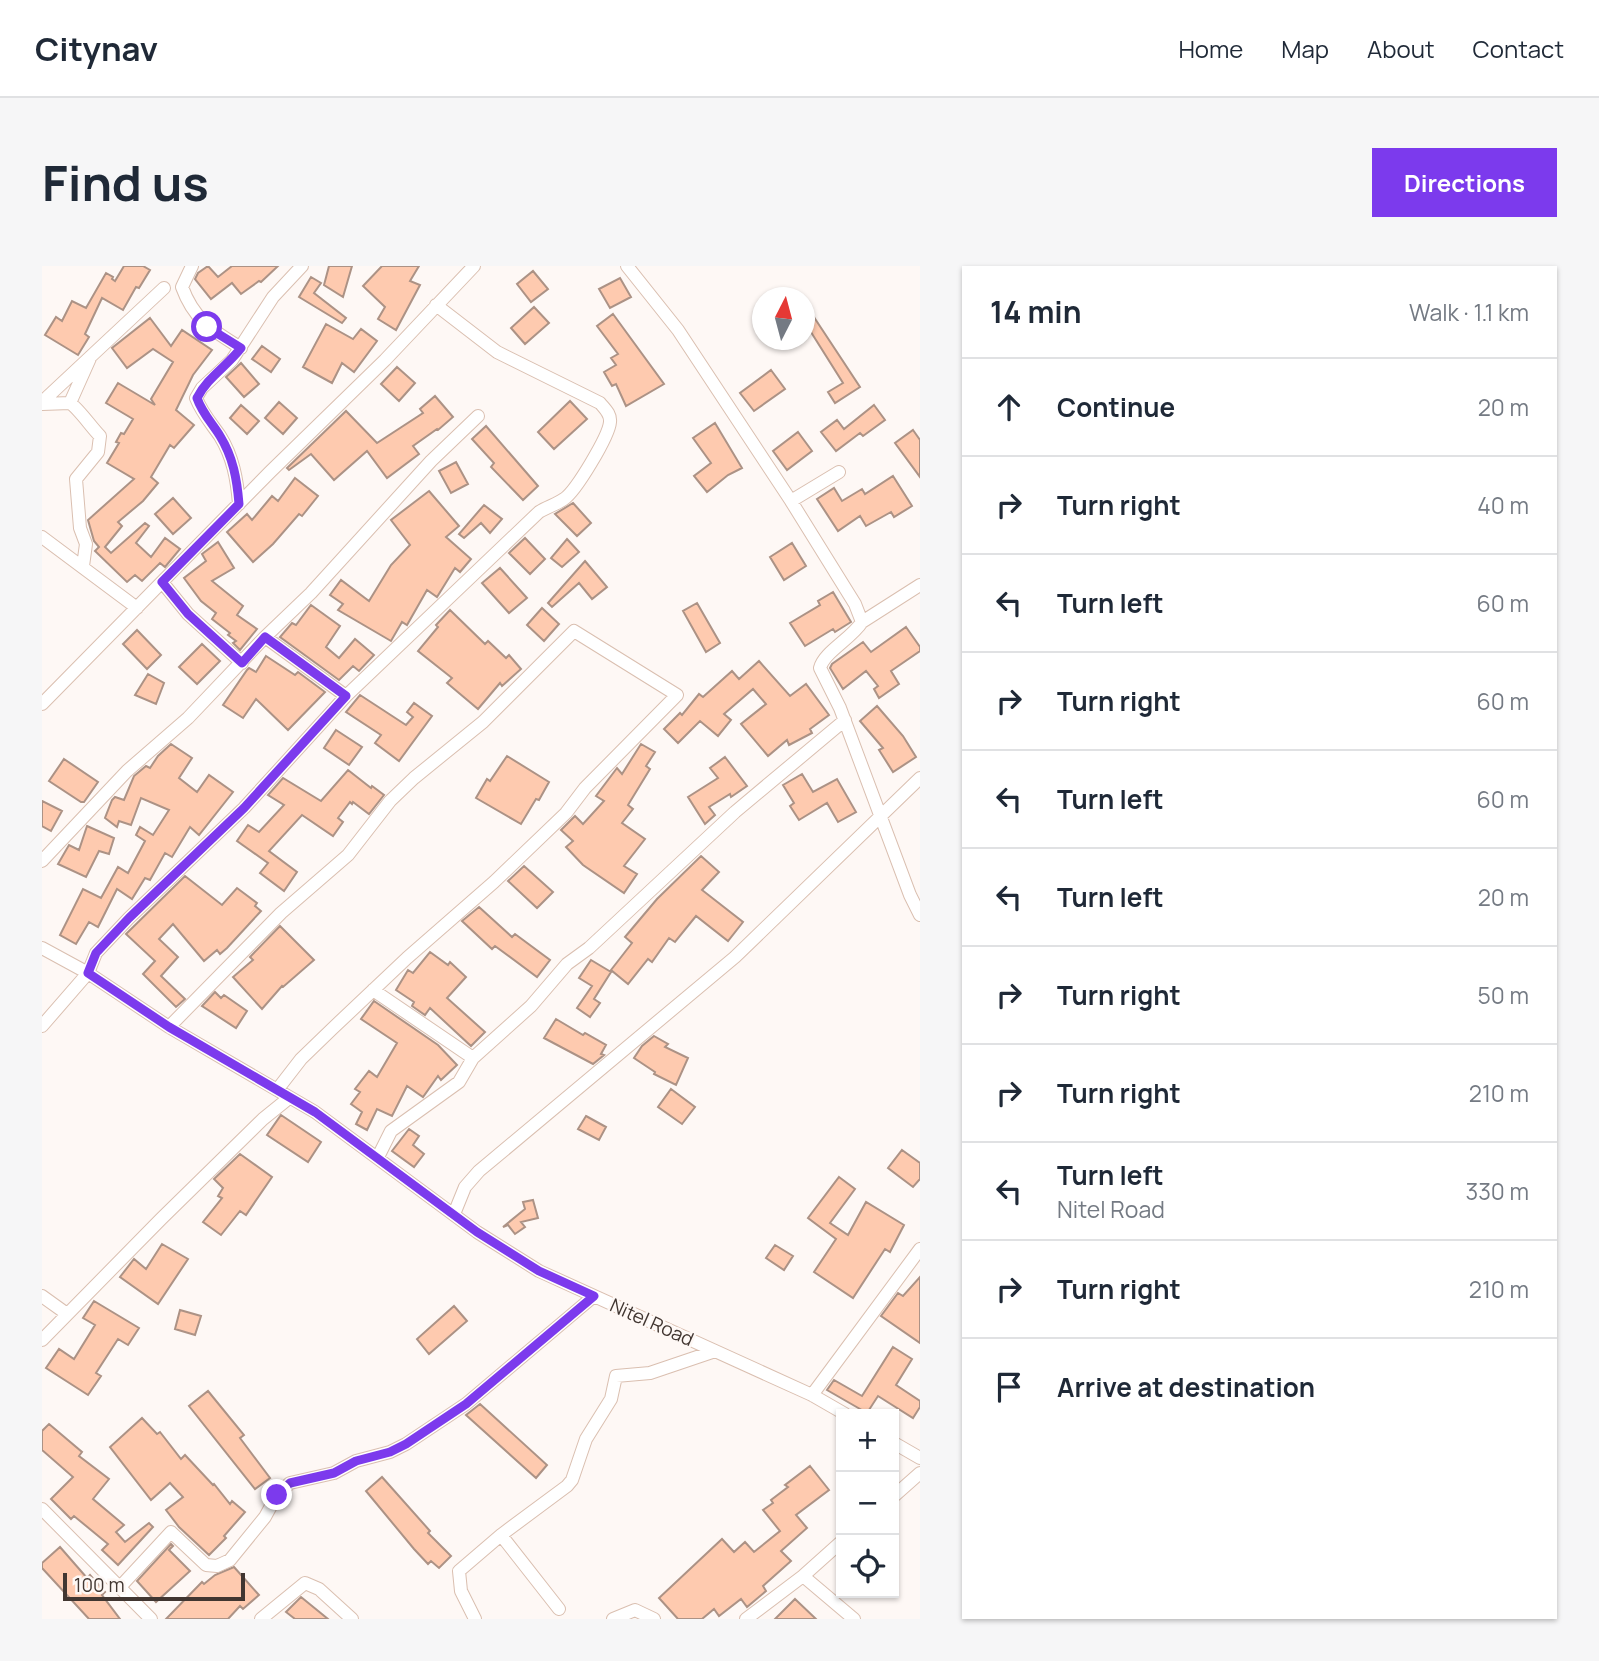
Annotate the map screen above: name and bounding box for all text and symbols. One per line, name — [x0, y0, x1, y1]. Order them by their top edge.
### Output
text: Citynav — [35, 26, 158, 71]
text: Home — [1178, 32, 1243, 65]
text: Map — [1281, 32, 1329, 65]
text: About — [1367, 32, 1435, 65]
text: Contact — [1473, 32, 1564, 65]
button: Directions — [1372, 148, 1557, 217]
text: Find us — [42, 149, 209, 216]
north arrow — [752, 287, 815, 350]
text: 14 min — [990, 291, 1082, 332]
text: Walk · 1.1 km — [1409, 296, 1529, 328]
route start — [191, 311, 222, 342]
icon: ahead — [990, 388, 1028, 426]
text: Continue — [1057, 389, 1175, 425]
text: 20 m — [1478, 391, 1529, 423]
icon: right — [990, 486, 1028, 524]
text: Turn right — [1057, 487, 1181, 523]
text: 40 m — [1477, 489, 1529, 521]
icon: left — [990, 584, 1028, 622]
text: Turn left — [1057, 585, 1164, 621]
text: 60 m — [1477, 587, 1529, 619]
icon: right — [990, 682, 1028, 720]
text: Turn right — [1057, 683, 1181, 719]
text: 60 m — [1477, 685, 1529, 717]
icon: left — [990, 780, 1028, 818]
text: Turn left — [1057, 781, 1164, 817]
text: 60 m — [1477, 783, 1529, 815]
icon: left — [990, 878, 1028, 916]
text: Turn left — [1057, 879, 1164, 915]
text: 20 m — [1478, 881, 1529, 913]
icon: right — [990, 976, 1028, 1014]
text: Turn right — [1057, 977, 1181, 1013]
text: 50 m — [1478, 979, 1529, 1011]
icon: right — [990, 1074, 1028, 1112]
text: Turn right — [1057, 1075, 1181, 1111]
text: 210 m — [1469, 1077, 1529, 1109]
text: Turn left — [1057, 1157, 1164, 1193]
icon: left — [990, 1172, 1028, 1210]
text: 330 m — [1465, 1175, 1529, 1207]
text: Nitel Road — [1057, 1193, 1165, 1225]
icon: right — [990, 1270, 1028, 1308]
text: Turn right — [1057, 1271, 1181, 1307]
text: 210 m — [1469, 1273, 1529, 1305]
street label: Nitel Road — [606, 1292, 698, 1352]
icon: arrive — [990, 1368, 1028, 1406]
text: Arrive at destination — [1057, 1369, 1315, 1405]
map controls — [836, 1409, 899, 1598]
button: + — [836, 1409, 899, 1472]
button: − — [836, 1472, 899, 1535]
route end — [261, 1479, 292, 1510]
button: locate — [836, 1535, 899, 1598]
scale bar — [63, 1570, 245, 1602]
text: 100 m — [74, 1572, 125, 1598]

